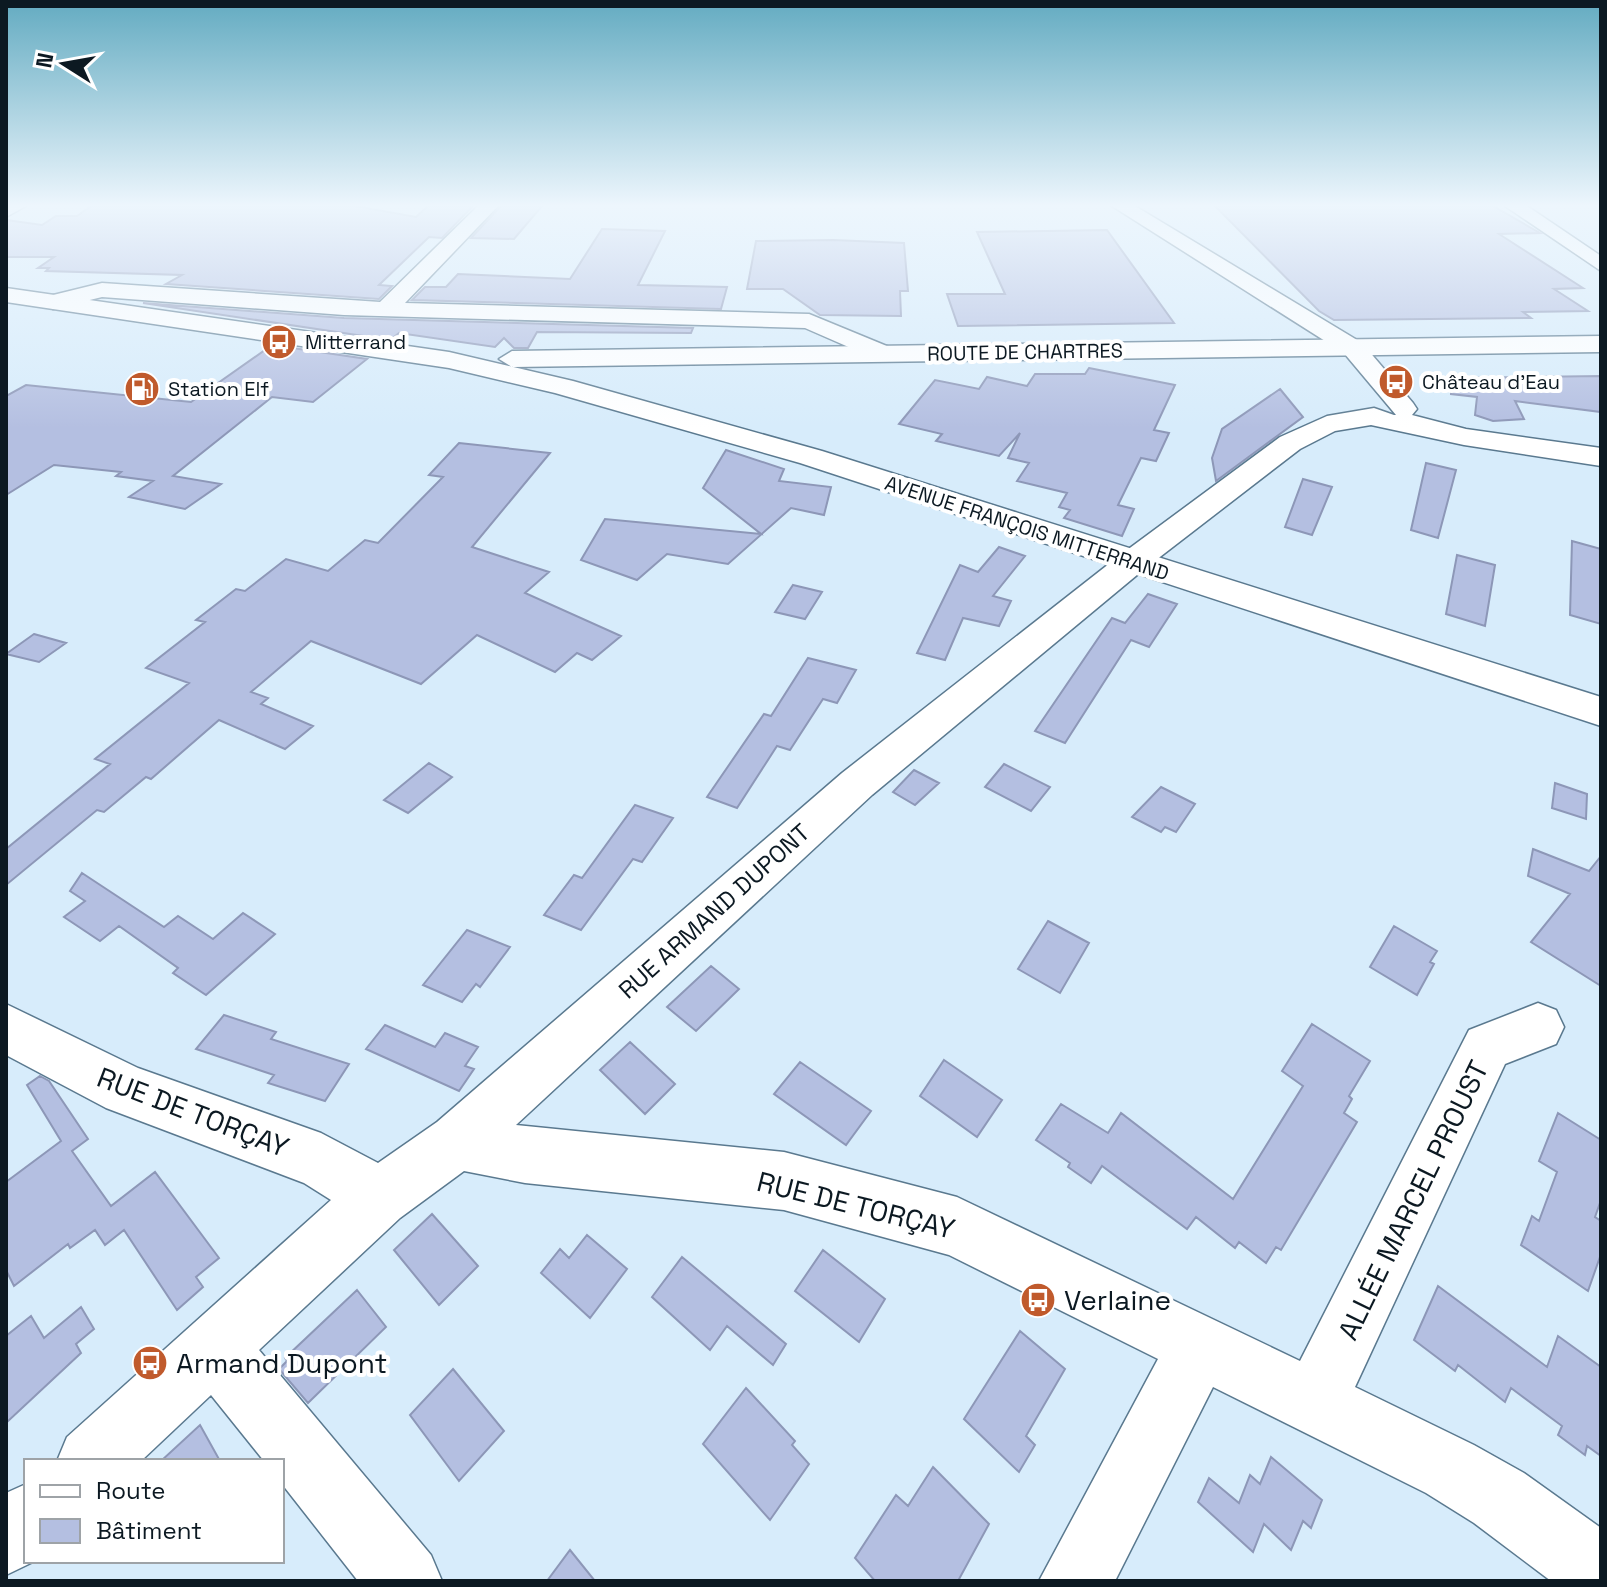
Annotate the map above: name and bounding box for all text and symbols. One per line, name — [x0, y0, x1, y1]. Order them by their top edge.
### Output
north arrow — [24, 24, 104, 104]
text: N — [29, 50, 60, 70]
bus stop icon: Mitterrand — [260, 323, 298, 361]
place label: Mitterrand — [305, 329, 406, 355]
street label: ROUTE DE CHARTRES — [927, 337, 1123, 367]
bus stop icon: Château d'Eau — [1377, 363, 1415, 401]
place label: Château d'Eau — [1422, 369, 1560, 395]
fuel station icon: Station Elf — [123, 370, 161, 408]
place label: Station Elf — [168, 376, 269, 402]
street label: AVENUE FRANÇOIS MITTERRAND — [882, 470, 1172, 586]
street label: RUE ARMAND DUPONT — [612, 817, 816, 1005]
street label: ALLÉE MARCEL PROUST — [1330, 1054, 1496, 1346]
street label: RUE DE TORÇAY — [92, 1059, 294, 1165]
street label: RUE DE TORÇAY — [753, 1163, 959, 1247]
bus stop icon: Verlaine — [1019, 1281, 1057, 1319]
place label: Verlaine — [1064, 1282, 1171, 1318]
bus stop icon: Armand Dupont — [131, 1344, 169, 1382]
place label: Armand Dupont — [176, 1345, 387, 1381]
legend — [24, 1459, 284, 1563]
text: Route — [96, 1475, 165, 1506]
text: Bâtiment — [96, 1515, 202, 1546]

